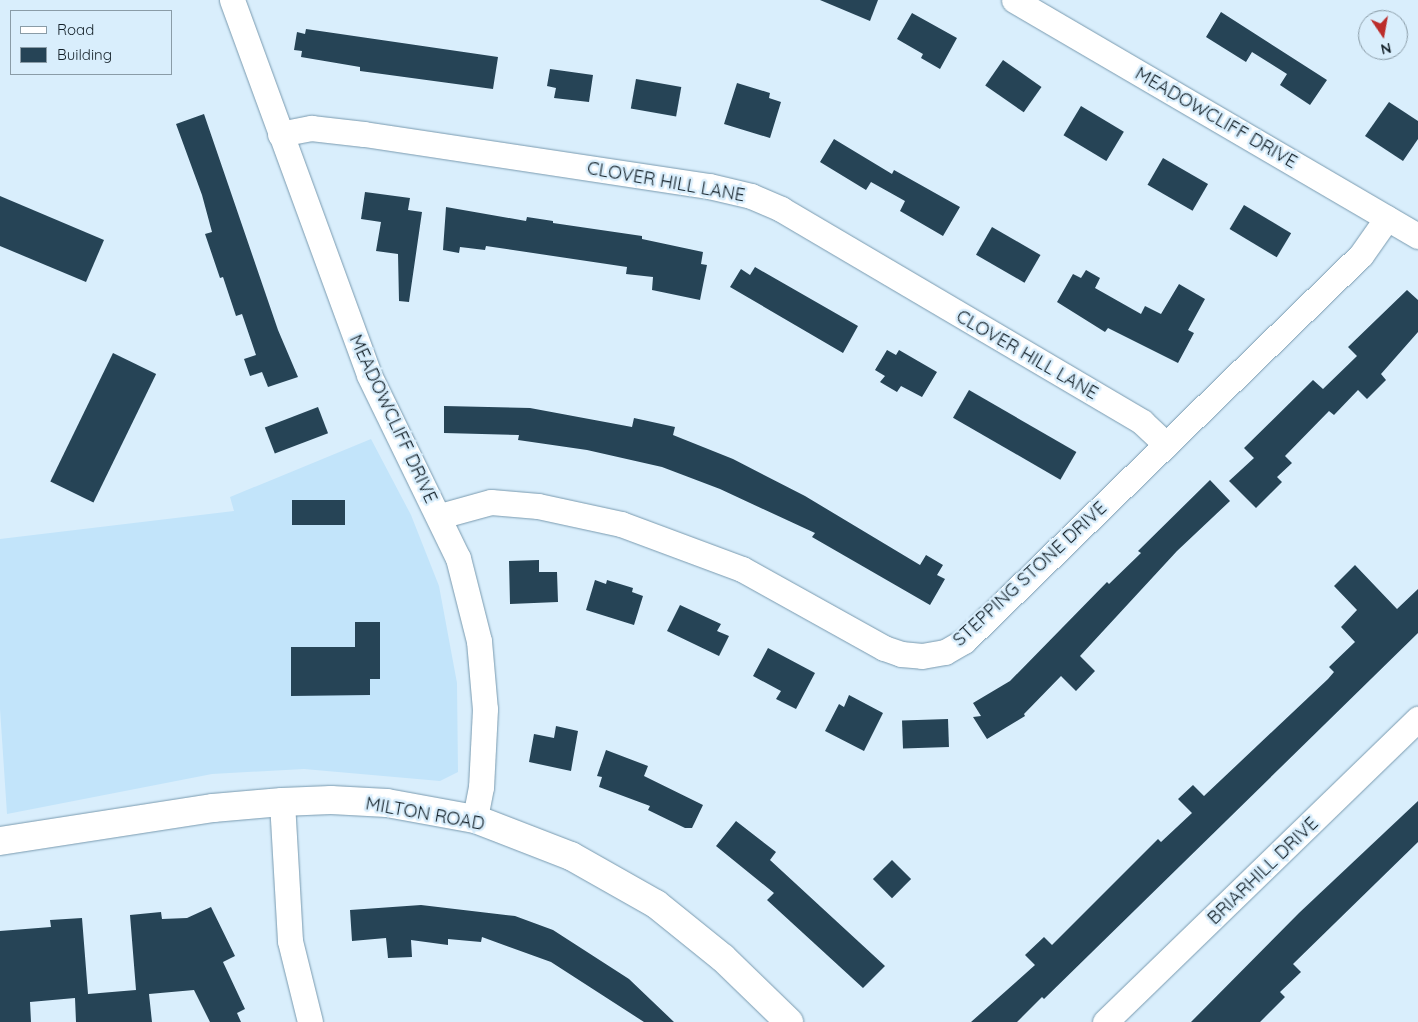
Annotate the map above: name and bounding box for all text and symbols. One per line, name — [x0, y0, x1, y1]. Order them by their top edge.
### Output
legend — [10, 10, 172, 75]
north arrow — [1358, 10, 1408, 60]
text: Road — [57, 20, 94, 39]
text: N — [1379, 39, 1393, 59]
text: Building — [57, 45, 112, 64]
street label: MEADOWCLIFF DRIVE — [1131, 63, 1301, 173]
street label: CLOVER HILL LANE — [585, 157, 747, 207]
street label: CLOVER HILL LANE — [952, 306, 1102, 404]
street label: MEADOWCLIFF DRIVE — [344, 331, 442, 507]
street label: STEPPING STONE DRIVE — [949, 497, 1111, 651]
street label: MILTON ROAD — [364, 793, 486, 835]
street label: BRIARHILL DRIVE — [1203, 813, 1323, 929]

